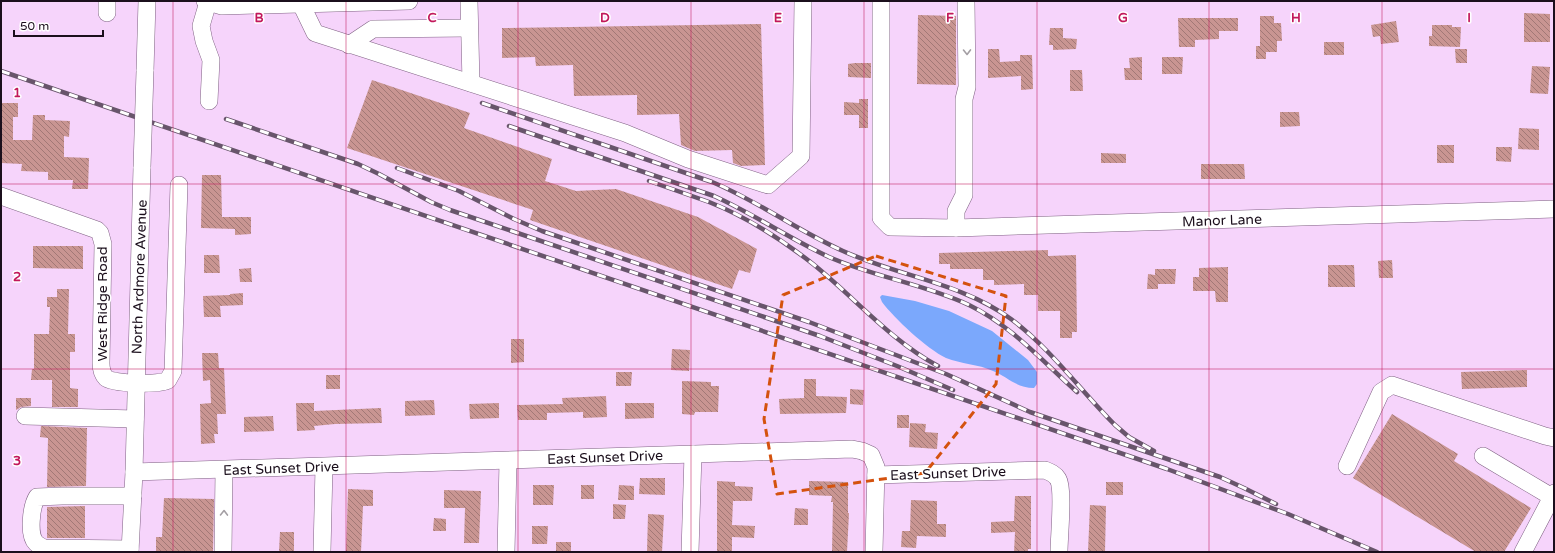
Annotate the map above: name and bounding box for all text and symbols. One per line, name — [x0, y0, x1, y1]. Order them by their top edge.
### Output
text: B — [254, 10, 264, 26]
text: C — [427, 10, 437, 26]
text: D — [600, 10, 610, 26]
text: E — [774, 10, 782, 26]
text: F — [946, 10, 954, 26]
text: G — [1118, 10, 1128, 26]
text: H — [1291, 10, 1301, 26]
text: I — [1467, 10, 1471, 26]
scale bar — [14, 12, 103, 38]
text: 50 m — [20, 19, 49, 33]
one-way arrow — [963, 49, 971, 55]
text: 1 — [13, 85, 21, 101]
street label: North Ardmore Avenue — [128, 199, 151, 355]
street label: Manor Lane — [1182, 211, 1262, 230]
street label: West Ridge Road — [94, 247, 111, 361]
text: 2 — [13, 269, 21, 285]
street label: East Sunset Drive — [547, 447, 663, 468]
text: 3 — [13, 453, 21, 469]
street label: East Sunset Drive — [223, 458, 339, 479]
street label: East Sunset Drive — [890, 463, 1006, 484]
one-way arrow — [220, 510, 228, 516]

